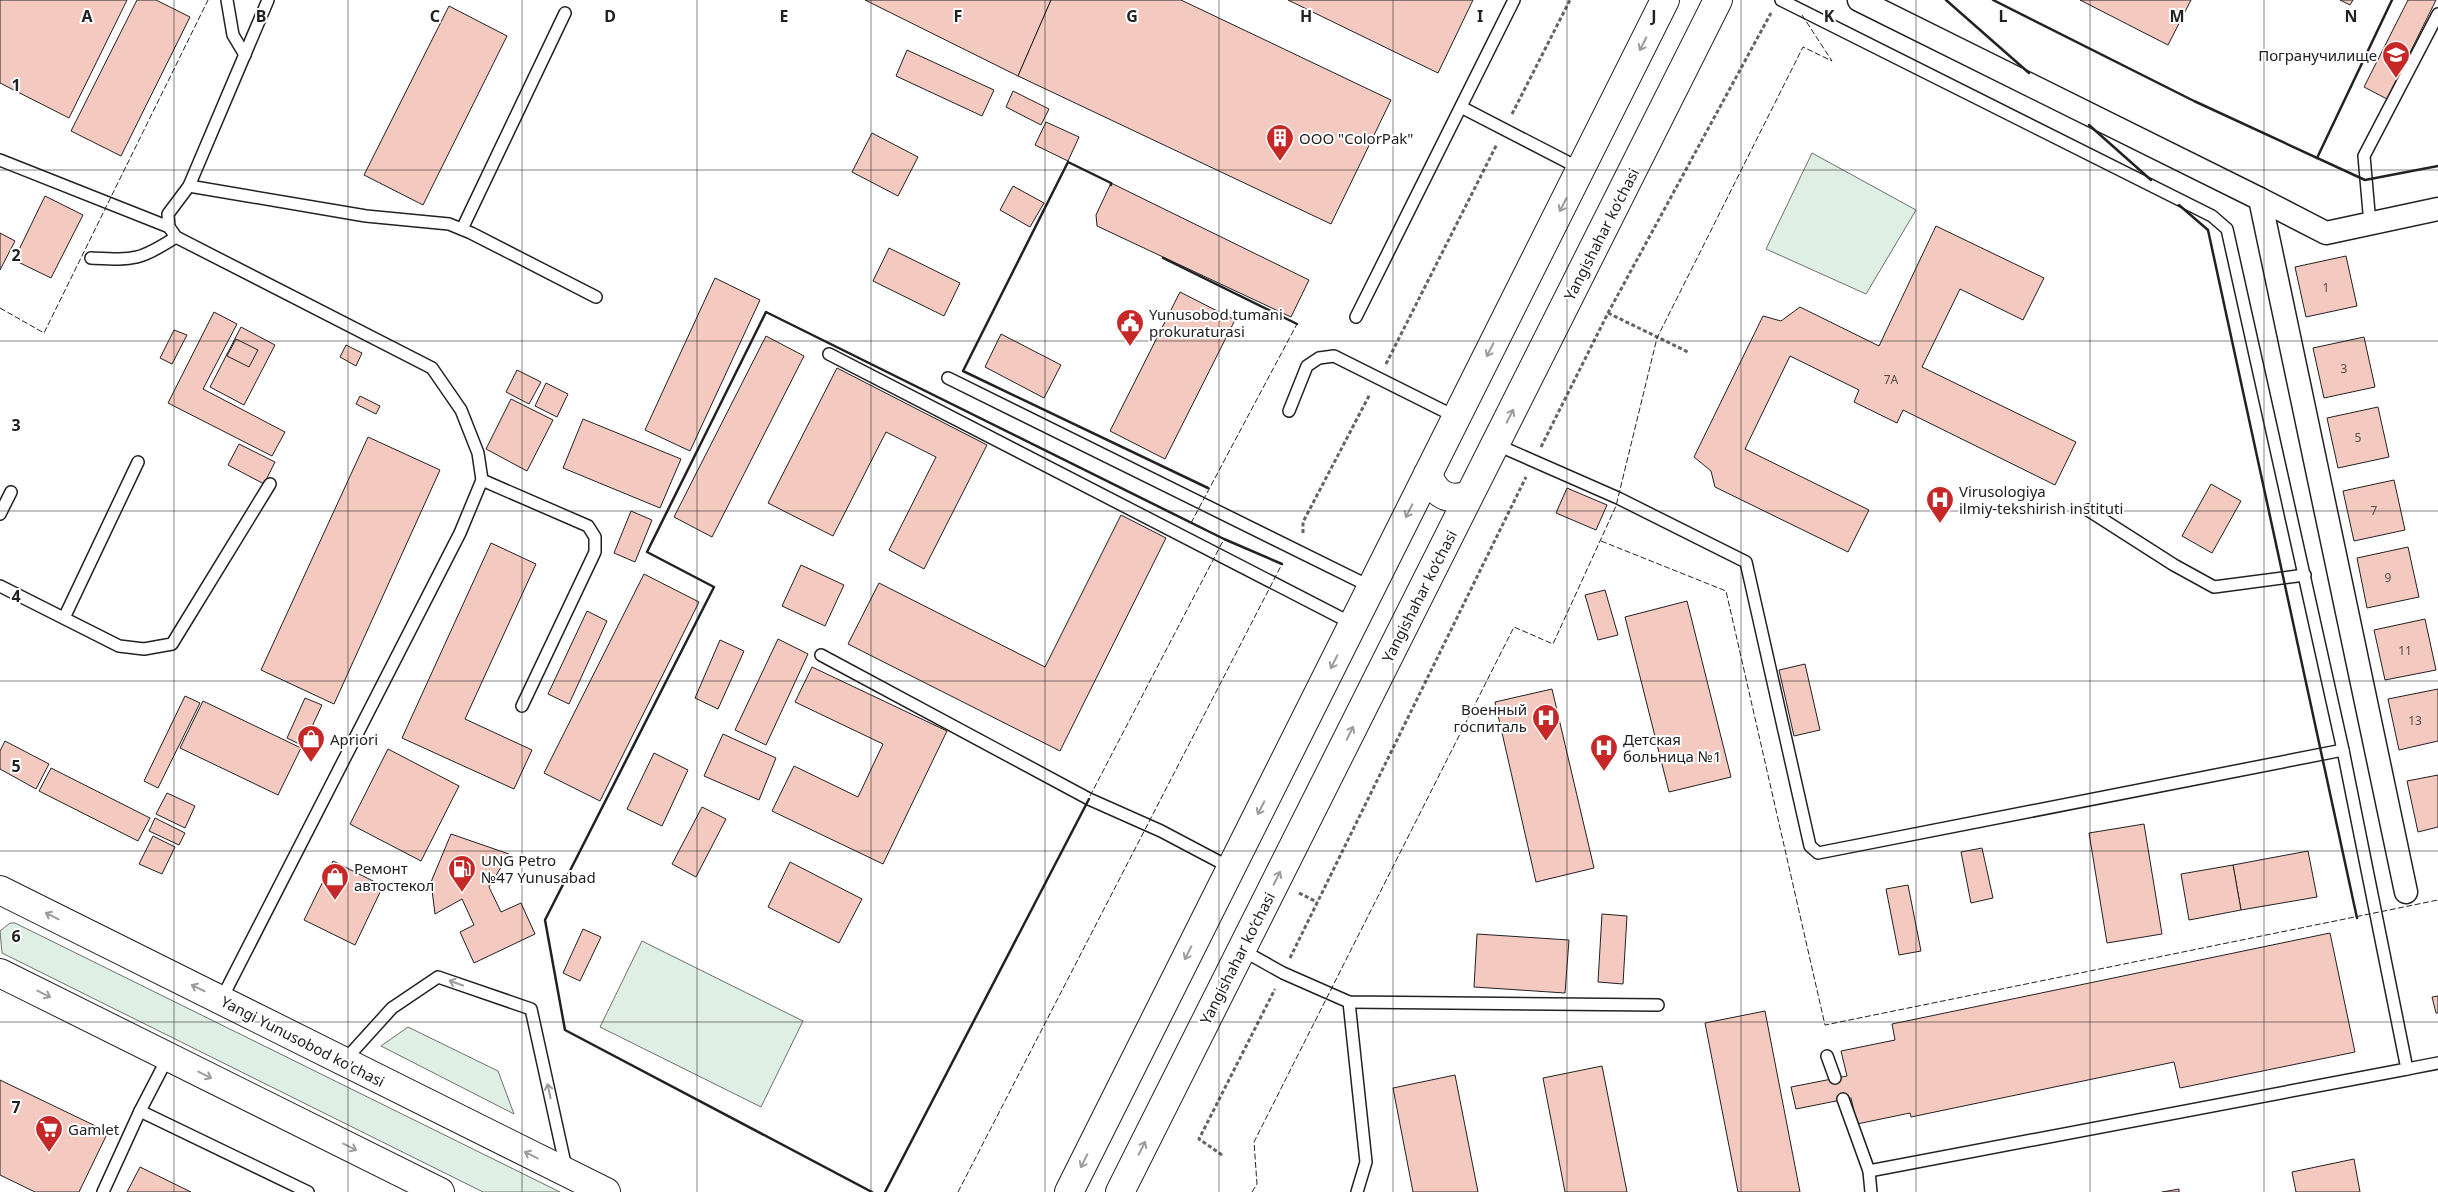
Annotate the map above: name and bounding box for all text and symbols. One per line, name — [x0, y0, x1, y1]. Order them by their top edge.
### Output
text: A — [81, 5, 93, 27]
text: B — [256, 5, 266, 27]
text: C — [430, 5, 440, 27]
text: D — [604, 5, 616, 27]
text: E — [780, 5, 789, 27]
text: F — [954, 5, 962, 27]
text: G — [1126, 5, 1138, 27]
text: H — [1300, 5, 1312, 27]
text: I — [1477, 5, 1483, 27]
text: J — [1649, 5, 1657, 27]
text: K — [1824, 5, 1835, 27]
text: L — [1999, 5, 2008, 27]
text: M — [2169, 5, 2185, 27]
text: N — [2344, 5, 2358, 27]
one-way arrow — [1638, 36, 1648, 51]
school or university icon: Погранучилище — [2381, 40, 2411, 79]
place label: Погранучилище — [2258, 45, 2377, 65]
text: 1 — [11, 74, 21, 96]
building icon: OOO "ColorPak" — [1265, 123, 1295, 162]
place label: OOO "ColorPak" — [1299, 128, 1413, 148]
street label: Yangishahar ko‘chasi — [1559, 164, 1643, 304]
one-way arrow — [1558, 197, 1568, 212]
text: 2 — [11, 244, 21, 266]
house number: 1 — [2323, 279, 2329, 296]
place label: Yunusobod tumani prokuraturasi — [1149, 304, 1283, 341]
public building icon: Yunusobod tumani prokuraturasi — [1115, 308, 1145, 347]
one-way arrow — [1485, 342, 1494, 357]
house number: 3 — [2341, 360, 2348, 377]
house number: 7A — [1884, 371, 1899, 388]
one-way arrow — [1505, 408, 1515, 423]
text: 3 — [11, 414, 21, 436]
house number: 5 — [2355, 429, 2362, 446]
place label: Virusologiya ilmiy-tekshirish instituti — [1959, 481, 2123, 518]
hospital icon: Virusologiya ilmiy-tekshirish instituti — [1925, 485, 1955, 524]
house number: 7 — [2371, 502, 2378, 519]
one-way arrow — [1404, 503, 1414, 518]
street label: Yangishahar ko‘chasi — [1377, 526, 1461, 666]
house number: 9 — [2385, 569, 2392, 586]
text: 4 — [11, 585, 21, 607]
house number: 11 — [2398, 642, 2412, 659]
one-way arrow — [1329, 655, 1339, 670]
place label: Военный госпиталь — [1454, 699, 1527, 736]
hospital icon: Военный госпиталь — [1531, 703, 1561, 742]
house number: 13 — [2408, 712, 2422, 729]
shop icon: Apriori — [296, 724, 326, 763]
one-way arrow — [1346, 726, 1355, 741]
place label: Apriori — [330, 729, 378, 749]
place label: Детская больница №1 — [1623, 729, 1722, 766]
hospital icon: Детская больница №1 — [1589, 733, 1619, 772]
text: 5 — [11, 755, 21, 777]
one-way arrow — [1256, 800, 1266, 815]
place label: UNG Petro №47 Yunusabad — [481, 850, 596, 887]
fuel station icon: UNG Petro №47 Yunusabad — [447, 854, 477, 893]
place label: Ремонт автостекол — [354, 858, 434, 895]
shop icon: Ремонт автостекол — [320, 862, 350, 901]
one-way arrow — [1273, 871, 1283, 886]
street label: Yangishahar ko‘chasi — [1195, 888, 1279, 1028]
one-way arrow — [45, 911, 60, 920]
text: 6 — [11, 925, 21, 947]
one-way arrow — [1183, 945, 1192, 960]
one-way arrow — [449, 978, 465, 987]
one-way arrow — [191, 983, 206, 992]
one-way arrow — [36, 990, 51, 1000]
street label: Yangi Yunusobod ko'chasi — [218, 991, 388, 1091]
one-way arrow — [197, 1071, 212, 1080]
one-way arrow — [544, 1083, 554, 1099]
text: 7 — [11, 1096, 21, 1118]
supermarket icon: Gamlet — [34, 1114, 64, 1153]
place label: Gamlet — [68, 1119, 120, 1139]
one-way arrow — [1137, 1141, 1147, 1156]
one-way arrow — [342, 1143, 357, 1152]
one-way arrow — [524, 1150, 539, 1159]
one-way arrow — [1079, 1153, 1089, 1168]

